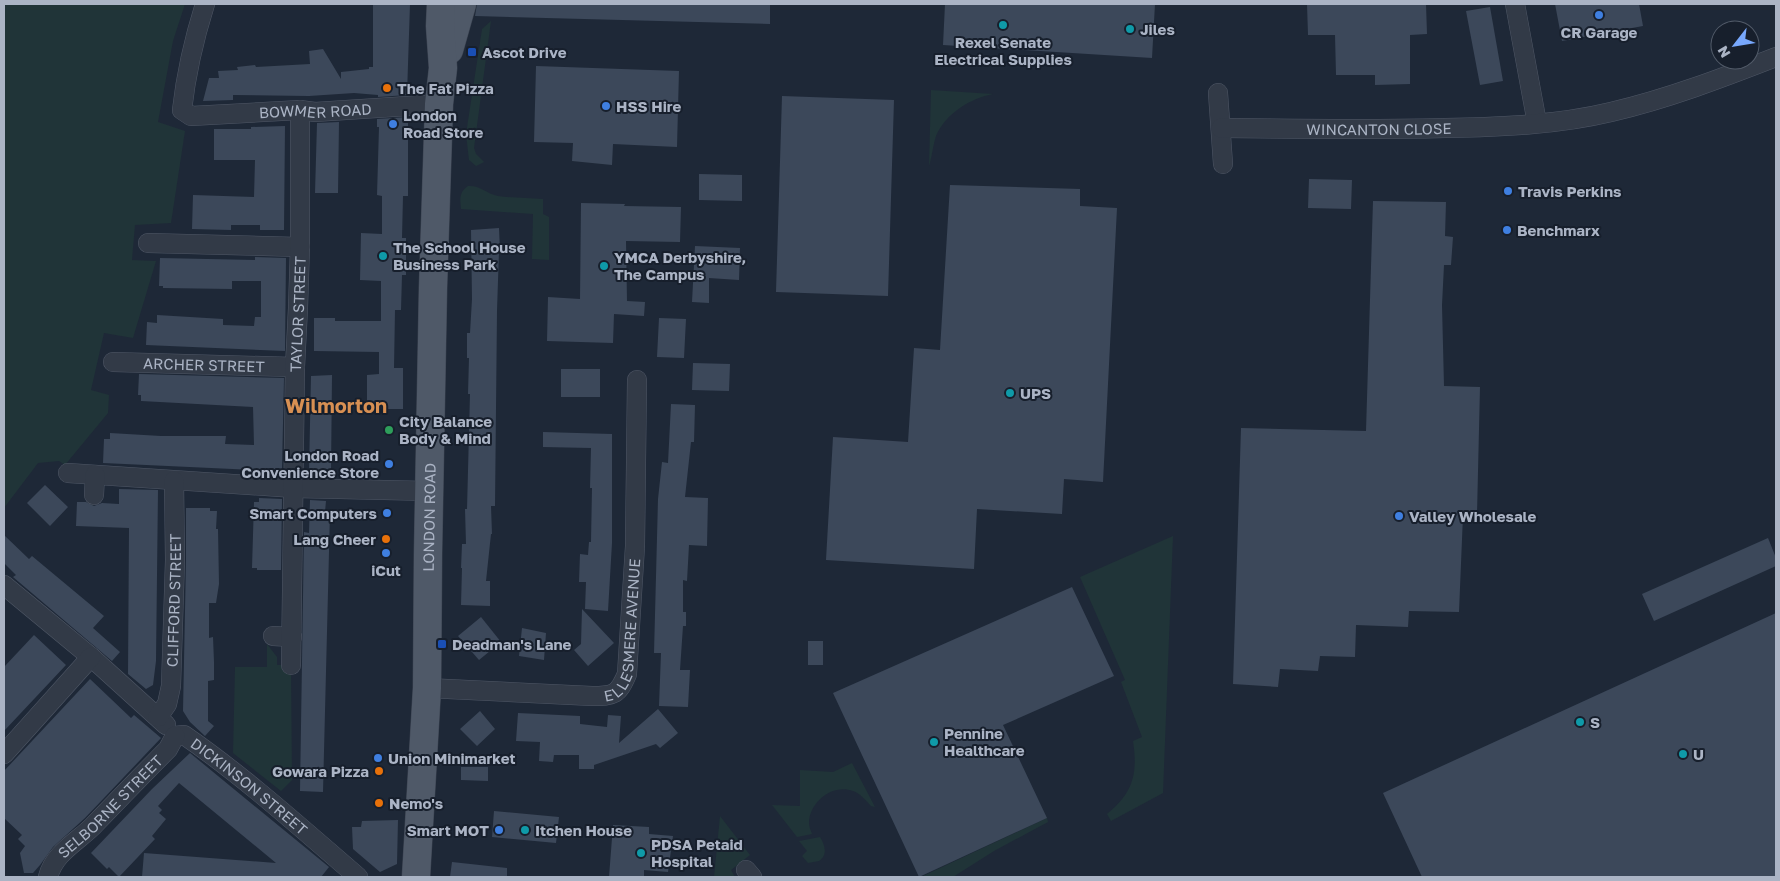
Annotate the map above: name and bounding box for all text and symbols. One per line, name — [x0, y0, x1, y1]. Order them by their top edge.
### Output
marker: CR Garage — [1593, 9, 1605, 21]
marker: Rexel Senate Electrical Supplies — [997, 19, 1009, 31]
place label: Jiles — [1140, 20, 1175, 38]
north arrow — [1710, 20, 1760, 70]
marker: Jiles — [1124, 23, 1136, 35]
place label: CR Garage — [1561, 23, 1638, 41]
place label: Rexel Senate Electrical Supplies — [934, 33, 1072, 68]
place label: Ascot Drive — [482, 43, 567, 61]
text: N — [1713, 43, 1733, 61]
marker: Ascot Drive — [466, 46, 478, 58]
place label: The Fat Pizza — [397, 79, 494, 97]
marker: The Fat Pizza — [381, 82, 393, 94]
place label: HSS Hire — [616, 97, 681, 115]
street label: BOWMER ROAD — [258, 99, 372, 121]
marker: HSS Hire — [600, 100, 612, 112]
place label: London Road Store — [403, 106, 483, 141]
marker: London Road Store — [387, 118, 399, 130]
street label: WINCANTON CLOSE — [1306, 119, 1452, 138]
place label: Travis Perkins — [1518, 182, 1621, 200]
marker: Travis Perkins — [1502, 185, 1514, 197]
place label: Benchmarx — [1517, 221, 1600, 239]
marker: Benchmarx — [1501, 224, 1513, 236]
place label: The School House Business Park — [393, 238, 526, 273]
place label: YMCA Derbyshire, The Campus — [614, 248, 746, 283]
marker: The School House Business Park — [377, 250, 389, 262]
street label: TAYLOR STREET — [286, 256, 309, 372]
marker: YMCA Derbyshire, The Campus — [598, 260, 610, 272]
street label: ARCHER STREET — [143, 354, 265, 375]
place label: UPS — [1020, 384, 1051, 402]
marker: UPS — [1004, 387, 1016, 399]
district label: Wilmorton — [285, 393, 387, 417]
place label: City Balance Body & Mind — [399, 412, 492, 447]
marker: City Balance Body & Mind — [383, 424, 395, 436]
place label: London Road Convenience Store — [241, 446, 379, 481]
marker: London Road Convenience Store — [383, 458, 395, 470]
street label: LONDON ROAD — [419, 463, 439, 572]
place label: Smart Computers — [249, 504, 377, 522]
marker: Smart Computers — [381, 507, 393, 519]
place label: Valley Wholesale — [1409, 507, 1537, 525]
marker: Valley Wholesale — [1393, 510, 1405, 522]
place label: Lang Cheer — [293, 530, 376, 548]
street label: CLIFFORD STREET — [163, 533, 184, 667]
marker: Lang Cheer — [380, 533, 392, 545]
marker: iCut — [380, 547, 392, 559]
street label: ELLESMERE AVENUE — [602, 558, 643, 705]
place label: iCut — [371, 561, 401, 579]
place label: Deadman's Lane — [452, 635, 571, 653]
marker: Deadman's Lane — [436, 638, 448, 650]
place label: S — [1590, 713, 1600, 731]
marker: S — [1574, 716, 1586, 728]
place label: Pennine Healthcare — [944, 724, 1025, 759]
street label: DICKINSON STREET — [188, 734, 311, 838]
marker: Pennine Healthcare — [928, 736, 940, 748]
place label: U — [1693, 745, 1704, 763]
marker: U — [1677, 748, 1689, 760]
place label: Union Minimarket — [388, 749, 515, 767]
street label: SELBORNE STREET — [54, 751, 166, 861]
marker: Union Minimarket — [372, 752, 384, 764]
place label: Gowara Pizza — [272, 762, 369, 780]
marker: Gowara Pizza — [373, 765, 385, 777]
place label: Nemo's — [389, 794, 443, 812]
marker: Nemo's — [373, 797, 385, 809]
place label: Smart MOT — [407, 821, 489, 839]
place label: Itchen House — [535, 821, 632, 839]
marker: Smart MOT — [493, 824, 505, 836]
marker: Itchen House — [519, 824, 531, 836]
place label: PDSA Petaid Hospital — [651, 835, 743, 870]
marker: PDSA Petaid Hospital — [635, 847, 647, 859]

